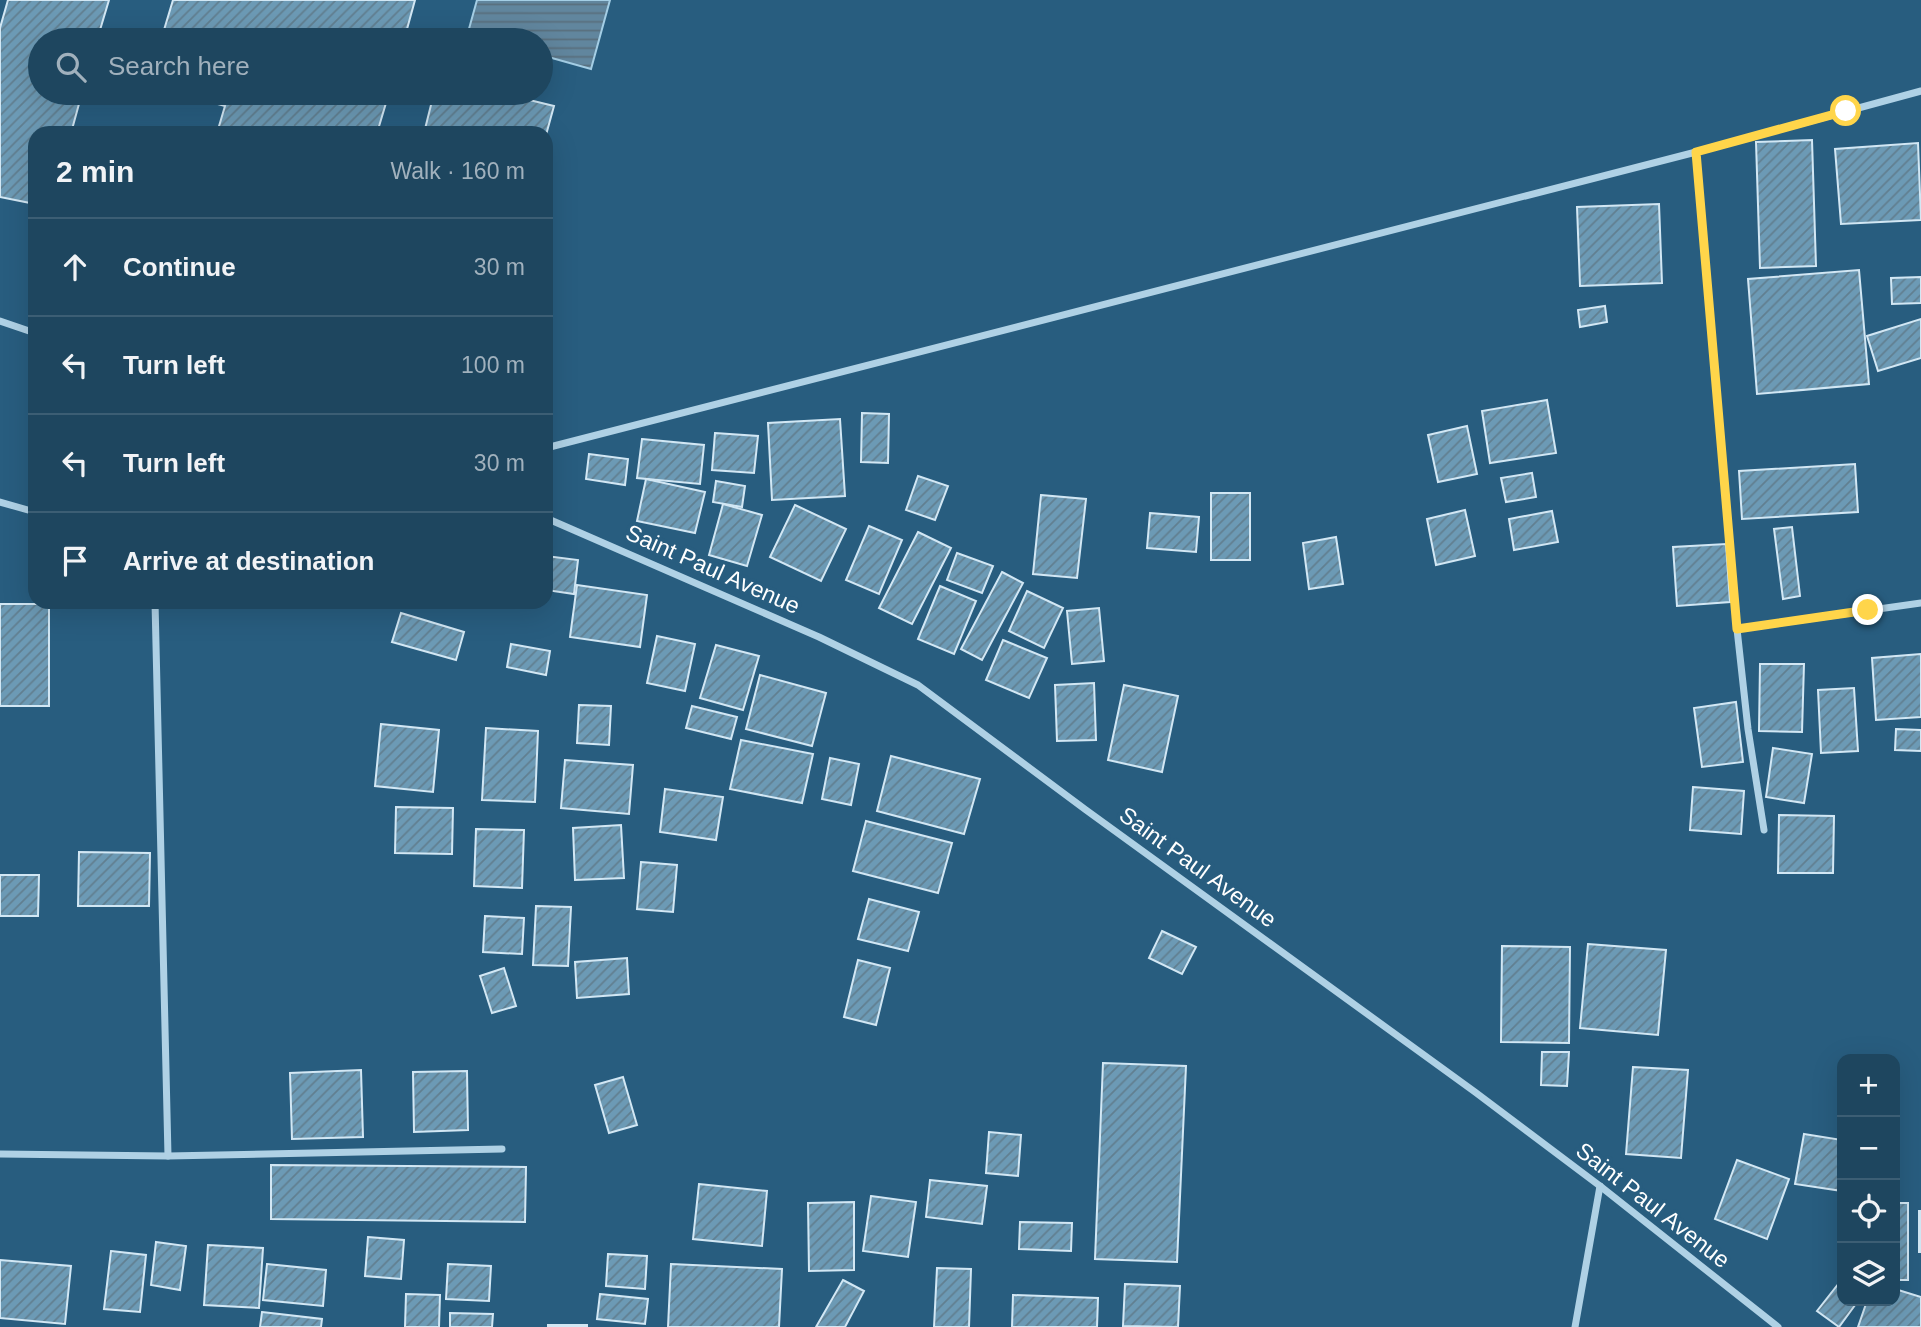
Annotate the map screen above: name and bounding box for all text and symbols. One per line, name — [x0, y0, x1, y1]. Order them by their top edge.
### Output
search box — [28, 28, 553, 105]
icon: search — [52, 48, 90, 86]
text: Search here — [108, 51, 250, 81]
route start — [1830, 95, 1861, 126]
text: 2 min — [56, 155, 134, 188]
text: Walk · 160 m — [390, 158, 525, 184]
icon: ahead — [56, 248, 94, 286]
text: Continue — [123, 252, 236, 282]
text: 30 m — [474, 254, 525, 280]
icon: left — [56, 346, 94, 384]
text: Turn left — [123, 350, 225, 380]
text: 100 m — [461, 352, 525, 378]
icon: left — [56, 444, 94, 482]
text: Turn left — [123, 448, 225, 478]
text: 30 m — [474, 450, 525, 476]
street label: Saint Paul Avenue — [622, 519, 804, 619]
icon: arrive — [56, 542, 94, 580]
text: Arrive at destination — [123, 546, 374, 576]
route end — [1852, 594, 1883, 625]
street label: Saint Paul Avenue — [1114, 801, 1282, 933]
map controls — [1837, 1054, 1900, 1306]
button: + — [1837, 1054, 1900, 1117]
button: − — [1837, 1117, 1900, 1180]
street label: Saint Paul Avenue — [1571, 1137, 1735, 1273]
button: locate — [1837, 1180, 1900, 1243]
button: layers — [1837, 1243, 1900, 1306]

